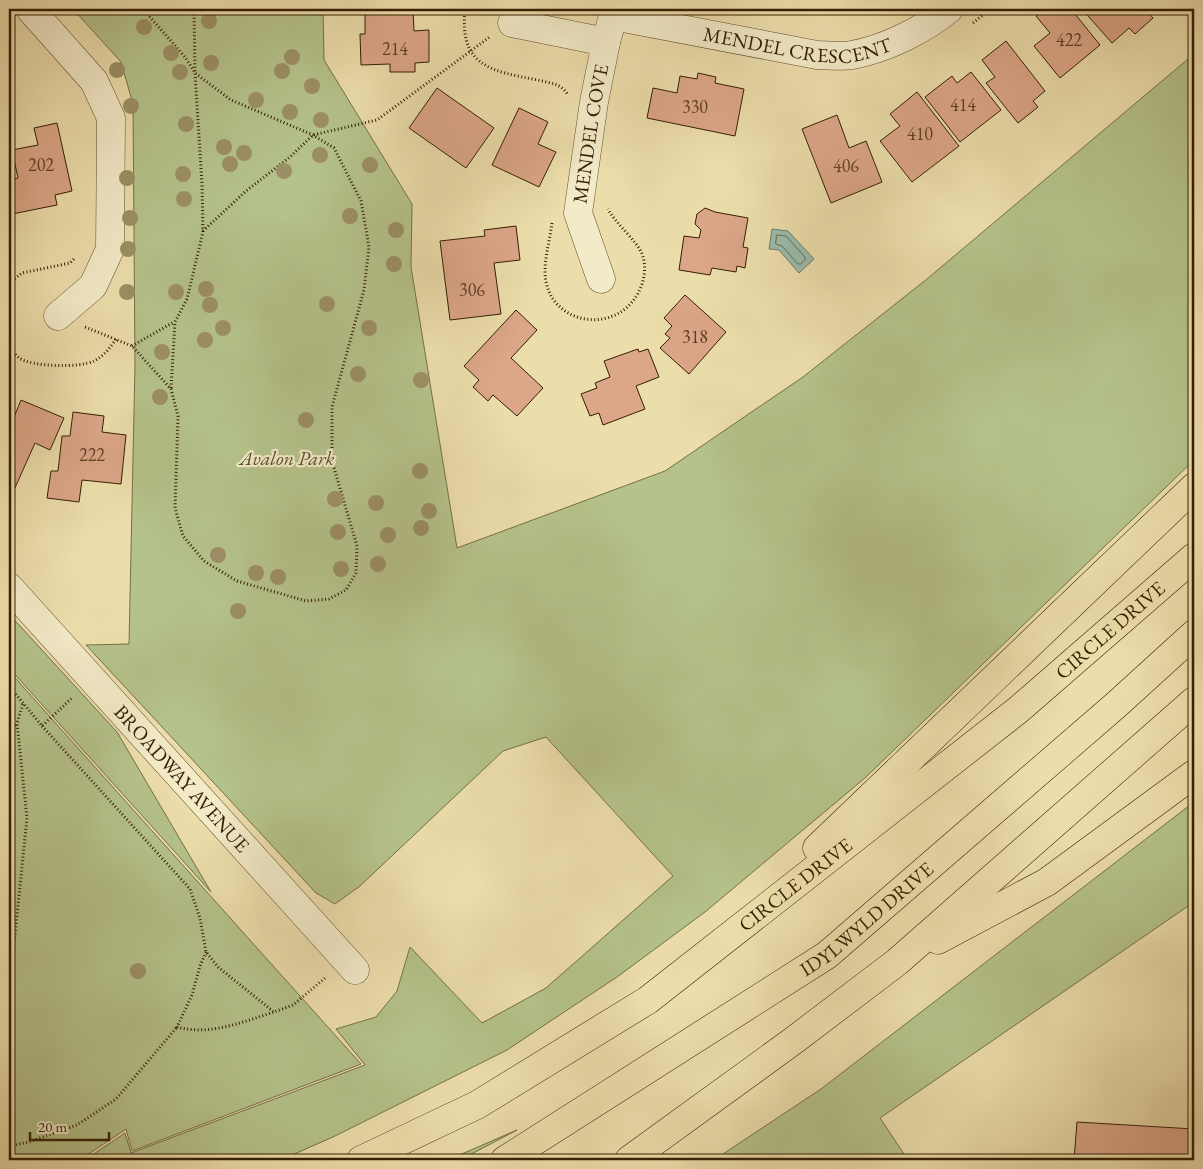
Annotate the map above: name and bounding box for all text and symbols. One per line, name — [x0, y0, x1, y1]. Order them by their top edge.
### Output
street label: MENDEL CRESCENT — [701, 21, 896, 69]
house number: 422 — [1056, 28, 1082, 51]
house number: 214 — [382, 37, 408, 60]
street label: MENDEL COVE — [567, 62, 614, 205]
house number: 414 — [950, 93, 976, 116]
house number: 330 — [682, 95, 708, 118]
house number: 410 — [907, 122, 933, 145]
house number: 202 — [28, 153, 54, 176]
house number: 406 — [833, 154, 859, 177]
house number: 306 — [459, 278, 485, 301]
house number: 318 — [682, 325, 708, 348]
house number: 222 — [79, 443, 105, 466]
park label: Avalon Park — [237, 445, 335, 471]
street label: CIRCLE DRIVE — [1050, 575, 1170, 685]
street label: BROADWAY AVENUE — [109, 699, 255, 858]
street label: CIRCLE DRIVE — [733, 832, 857, 937]
street label: IDYLWYLD DRIVE — [795, 856, 939, 982]
scale bar — [30, 1109, 109, 1141]
text: 20 m — [38, 1117, 67, 1136]

